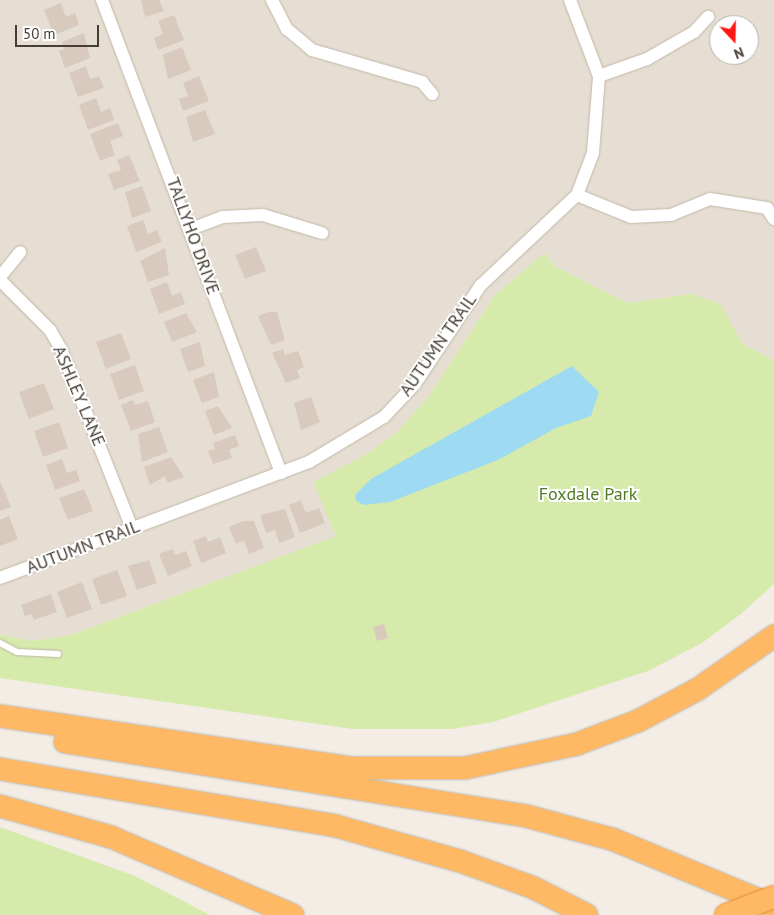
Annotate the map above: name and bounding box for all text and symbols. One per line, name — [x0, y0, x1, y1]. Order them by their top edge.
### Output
scale bar — [18, 15, 101, 47]
north arrow — [709, 15, 759, 65]
text: 50 m — [23, 24, 56, 43]
text: N — [732, 43, 747, 63]
street label: TALLYHO DRIVE — [162, 175, 224, 297]
street label: AUTUMN TRAIL — [395, 289, 481, 401]
street label: ASHLEY LANE — [48, 342, 110, 450]
park label: Foxdale Park — [539, 483, 637, 505]
street label: AUTUMN TRAIL — [23, 515, 143, 579]

